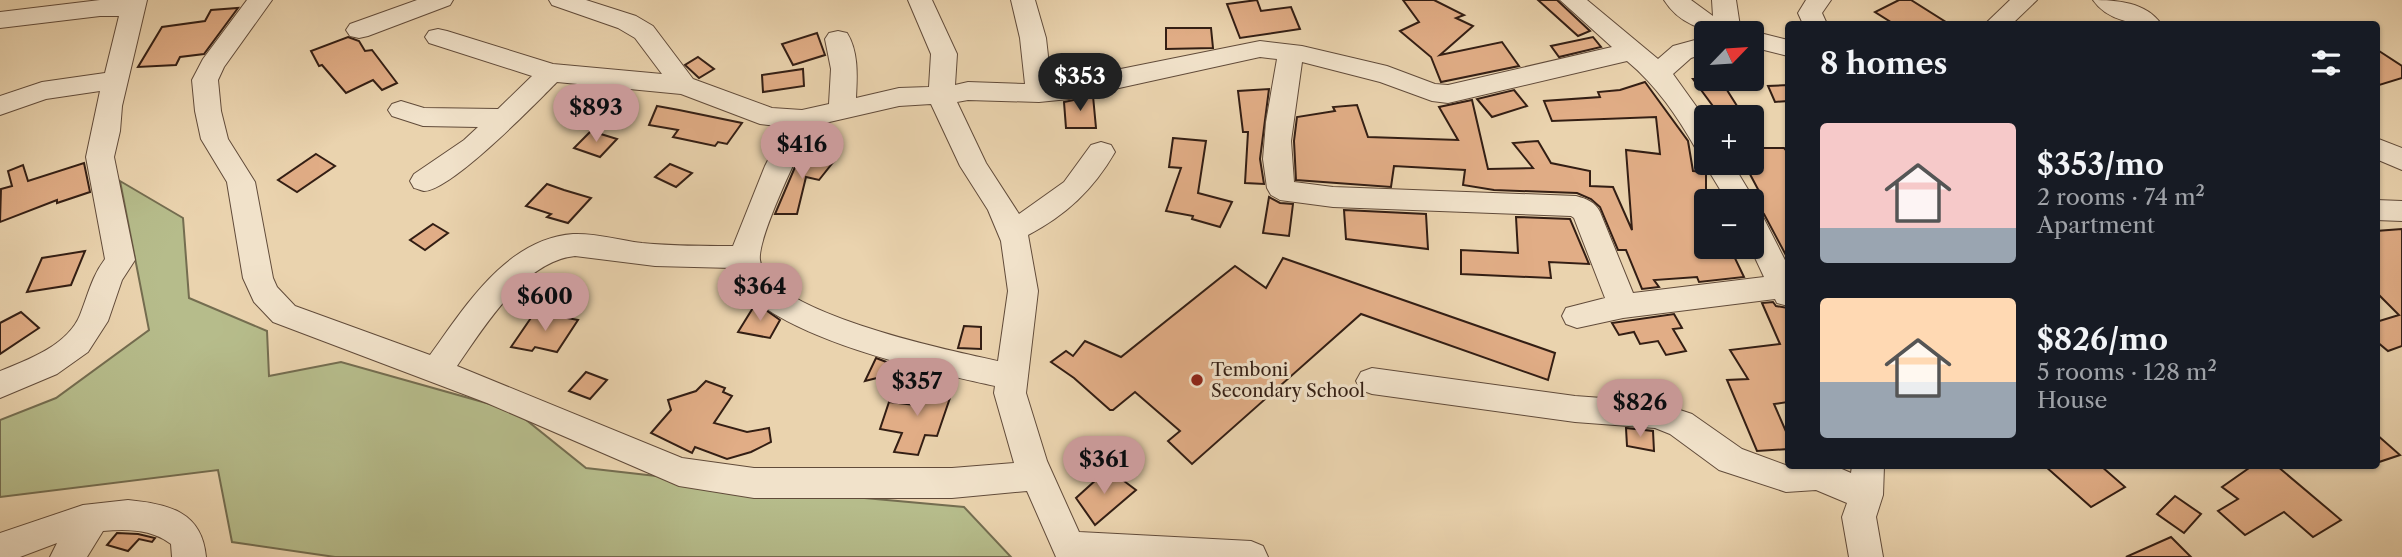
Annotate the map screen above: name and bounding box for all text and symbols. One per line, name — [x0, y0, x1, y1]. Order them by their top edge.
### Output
north arrow — [1694, 21, 1764, 91]
map controls — [1694, 21, 1764, 259]
icon: filters — [2307, 44, 2345, 82]
text: 8 homes — [1820, 45, 1947, 82]
pin: $353 — [1039, 54, 1121, 113]
text: $353 — [1054, 62, 1106, 90]
pin: $893 — [555, 85, 637, 144]
text: $893 — [569, 93, 623, 121]
button: + — [1694, 105, 1764, 175]
pin: $416 — [761, 122, 843, 181]
text: $416 — [777, 130, 827, 158]
text: $353/mo — [2037, 146, 2164, 183]
icon: home — [1876, 151, 1960, 235]
text: 2 rooms · 74 m² — [2037, 183, 2205, 211]
button: − — [1694, 189, 1764, 259]
text: Apartment — [2037, 211, 2155, 239]
pin: $364 — [719, 264, 801, 323]
text: $364 — [733, 272, 787, 300]
pin: $600 — [504, 274, 586, 333]
text: $600 — [517, 282, 573, 310]
text: $826/mo — [2037, 321, 2168, 358]
icon: home — [1876, 326, 1960, 410]
pin: $357 — [876, 358, 958, 418]
text: 5 rooms · 128 m² — [2037, 358, 2217, 386]
place label: Temboni Secondary School — [1211, 359, 1365, 402]
text: $357 — [892, 367, 942, 395]
marker: Temboni Secondary School — [1189, 372, 1205, 388]
pin: $826 — [1599, 380, 1681, 439]
text: House — [2037, 386, 2107, 414]
text: $826 — [1613, 388, 1667, 416]
pin: $361 — [1063, 436, 1145, 496]
text: $361 — [1079, 445, 1129, 473]

